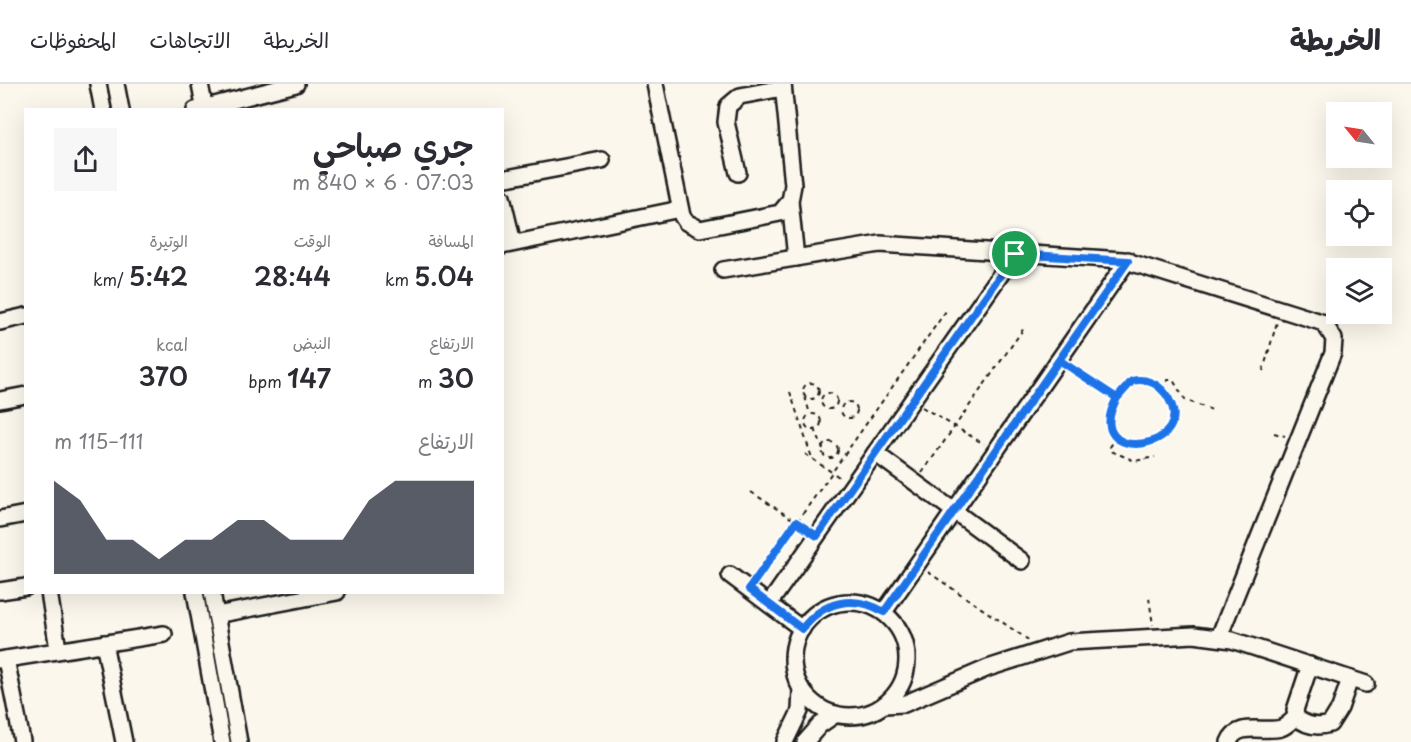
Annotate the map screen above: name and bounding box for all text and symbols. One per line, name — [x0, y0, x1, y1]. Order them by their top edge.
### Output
text: الخريطة — [1290, 17, 1381, 60]
text: المحفوظات — [30, 23, 116, 55]
text: الاتجاهات — [149, 23, 231, 55]
text: الخريطة — [264, 23, 329, 55]
north arrow — [1326, 102, 1392, 168]
map controls — [1326, 102, 1392, 324]
text: جري صباحي — [312, 119, 474, 169]
button: share — [54, 128, 117, 191]
text: 07:03 · 6 × 840 m — [292, 167, 474, 197]
button: locate — [1326, 180, 1392, 246]
text: الوتيرة — [149, 228, 188, 252]
text: الوقت — [294, 228, 331, 252]
text: المسافة — [428, 228, 474, 252]
pin — [989, 228, 1040, 279]
icon: arrive — [998, 237, 1031, 270]
text: 5:42 — [129, 256, 188, 295]
text: 28:44 — [254, 256, 331, 295]
text: 5.04 — [414, 256, 474, 295]
button: layers — [1326, 258, 1392, 324]
text: /km — [93, 267, 129, 291]
text: km — [385, 267, 414, 291]
text: النبض — [293, 330, 331, 354]
text: الارتفاع — [429, 330, 474, 354]
text: kcal — [156, 332, 188, 356]
text: 370 — [138, 356, 188, 395]
text: 147 — [287, 358, 331, 397]
text: 30 — [438, 358, 474, 397]
text: bpm — [248, 369, 287, 393]
text: m — [418, 369, 438, 393]
text: 111–115 m — [54, 426, 143, 456]
text: الارتفاع — [418, 426, 474, 456]

